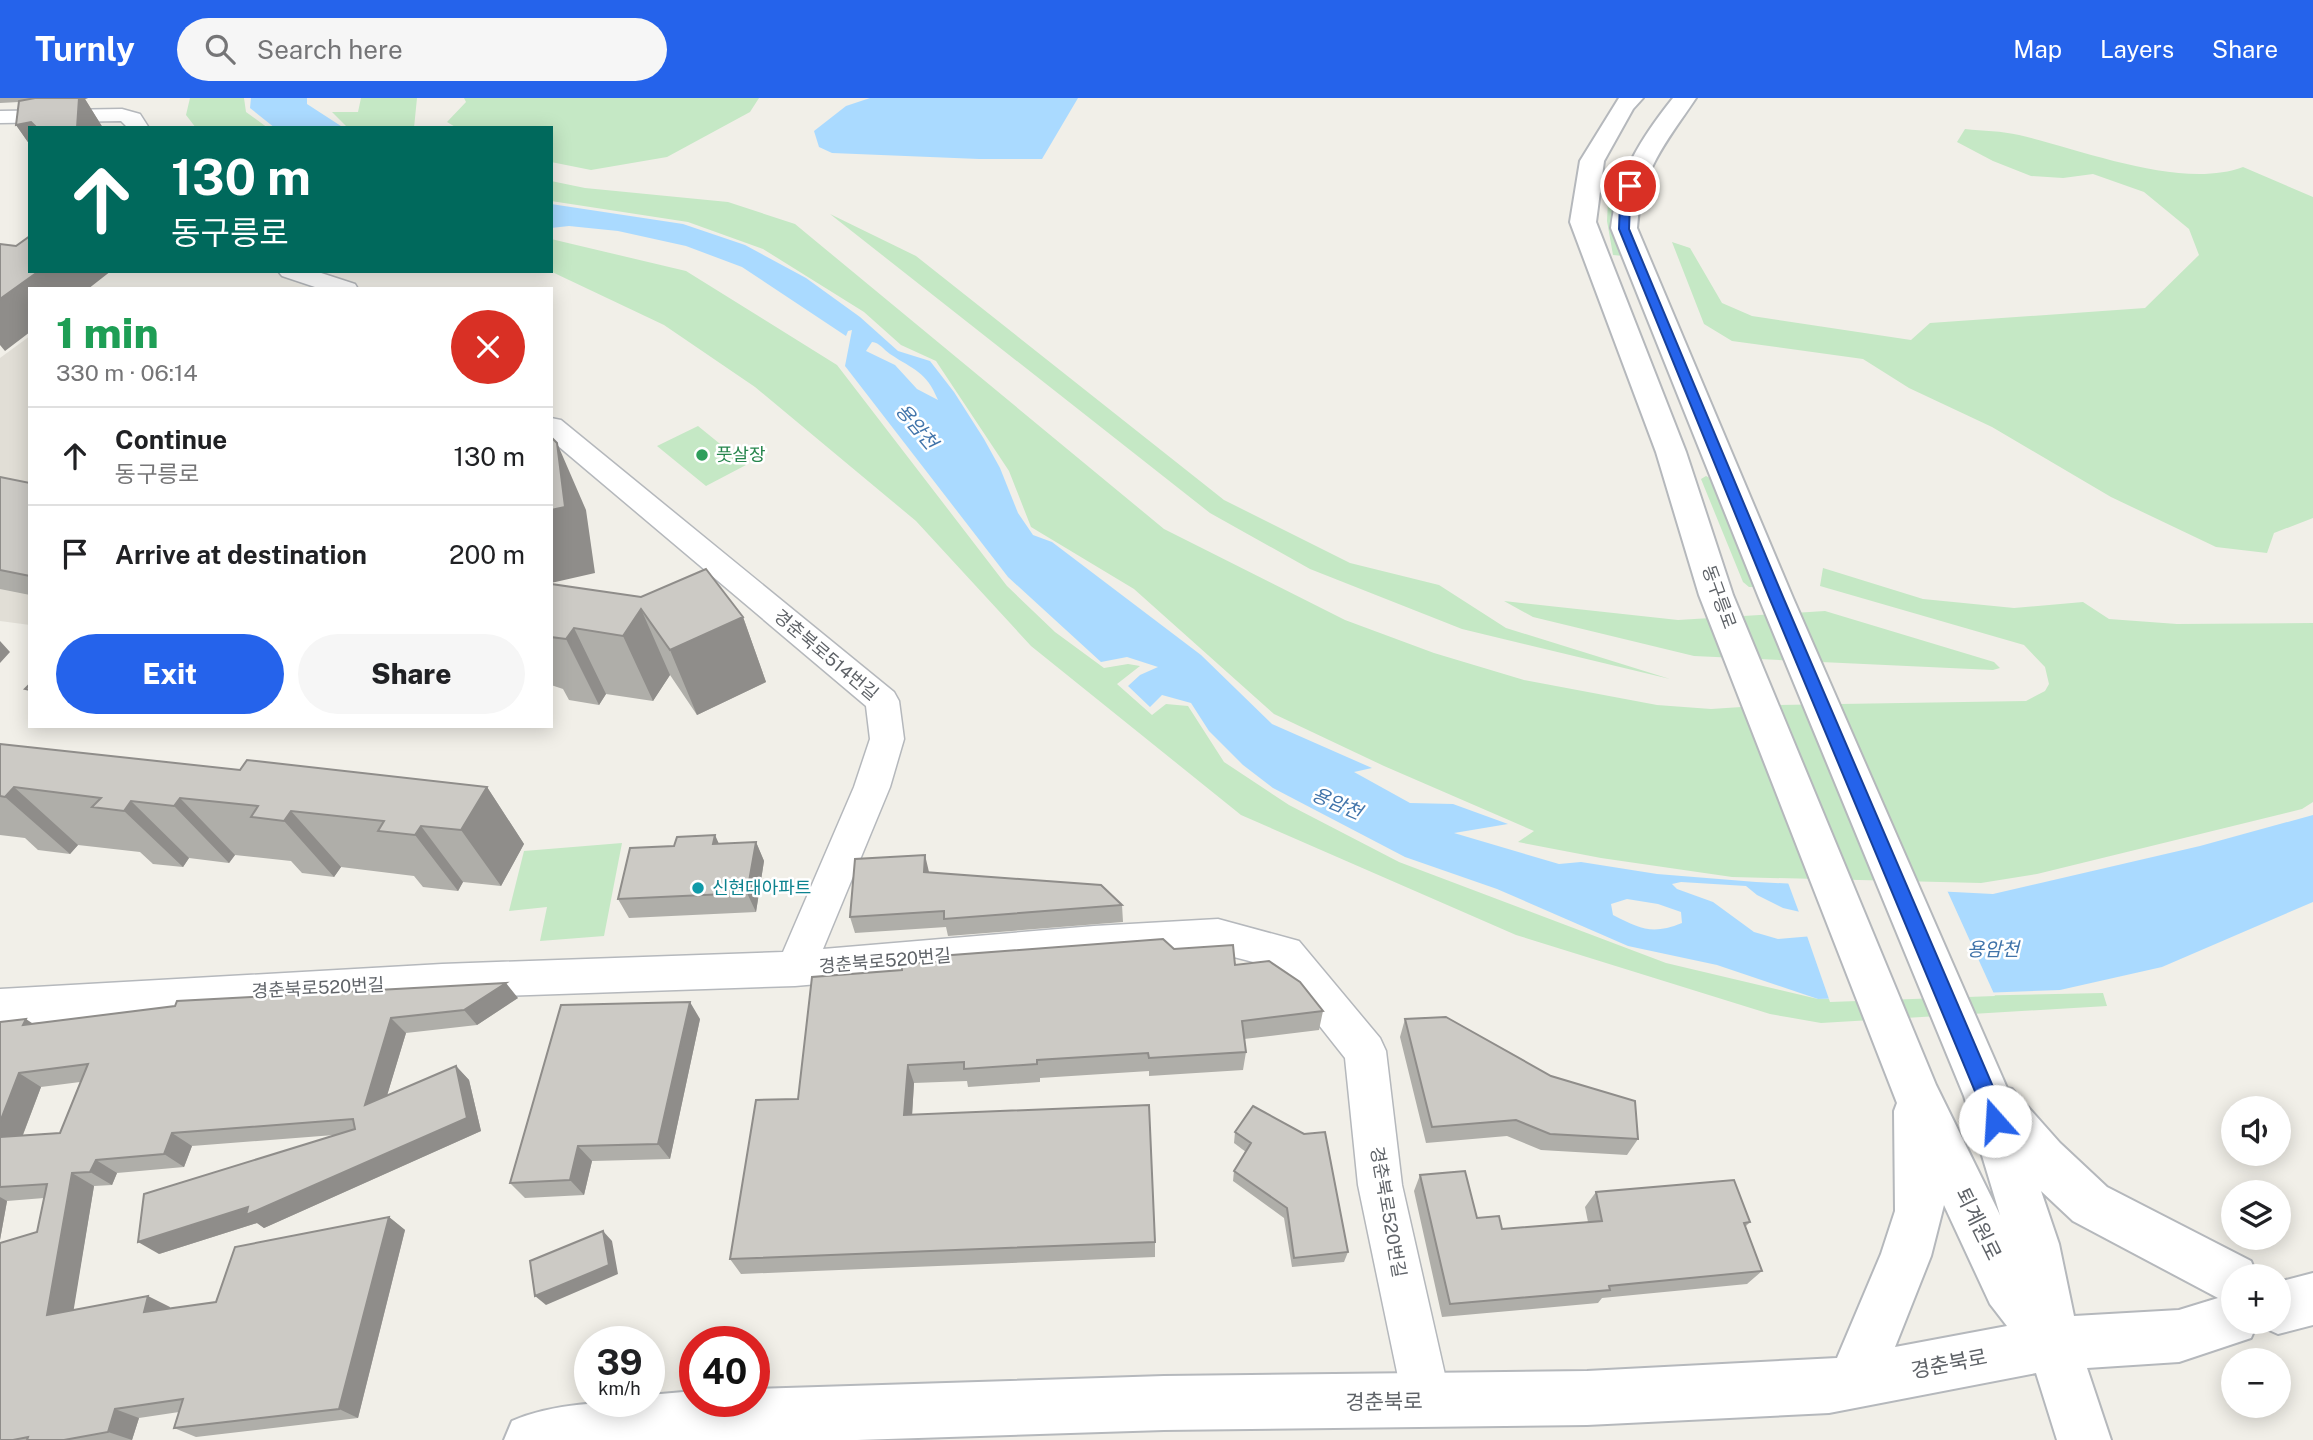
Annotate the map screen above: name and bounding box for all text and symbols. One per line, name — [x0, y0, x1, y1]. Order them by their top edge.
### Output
search box — [177, 18, 667, 81]
text: Turnly — [35, 30, 135, 68]
icon: search — [201, 30, 239, 68]
text: Search here — [257, 34, 403, 65]
text: Map — [2013, 35, 2062, 63]
text: Layers — [2100, 35, 2174, 63]
text: Share — [2212, 35, 2278, 63]
text: 130 m — [171, 148, 311, 206]
icon: ahead — [56, 154, 147, 245]
pin — [1600, 156, 1660, 216]
icon: arrive — [1611, 167, 1649, 205]
text: 동구릉로 — [171, 214, 289, 251]
text: 1 min — [56, 308, 159, 357]
button: close — [451, 310, 525, 384]
text: 330 m · 06:14 — [56, 359, 198, 386]
water label: 용암천 — [892, 399, 943, 454]
text: Continue — [115, 424, 227, 455]
icon: ahead — [56, 437, 94, 475]
text: 130 m — [453, 441, 525, 472]
place label: 풋살장 — [716, 444, 766, 465]
marker: 풋살장 — [694, 447, 710, 463]
text: 동구릉로 — [115, 460, 200, 487]
icon: arrive — [56, 535, 94, 573]
text: Arrive at destination — [115, 539, 367, 570]
text: 200 m — [449, 539, 525, 570]
street label: 동구릉로 — [1698, 562, 1741, 632]
street label: 경춘북로514번길 — [770, 605, 883, 704]
button: Exit — [56, 634, 284, 714]
button: Share — [298, 634, 525, 714]
water label: 용암천 — [1309, 783, 1367, 824]
place label: 신현대아파트 — [712, 877, 811, 898]
marker: 신현대아파트 — [690, 880, 706, 896]
water label: 용암천 — [1967, 938, 2021, 960]
street label: 경춘북로520번길 — [818, 944, 952, 977]
street label: 경춘북로520번길 — [251, 974, 385, 1001]
position arrow — [1958, 1084, 2032, 1158]
map controls — [2221, 1096, 2291, 1418]
button: sound — [2221, 1096, 2291, 1166]
street label: 경춘북로520번길 — [1367, 1145, 1410, 1279]
button: layers — [2221, 1180, 2291, 1250]
street label: 퇴계원로 — [1950, 1184, 2007, 1264]
button: + — [2221, 1264, 2291, 1334]
speed limit sign: 40 — [679, 1326, 770, 1417]
text: 39 — [596, 1342, 643, 1383]
street label: 경춘북로 — [1909, 1344, 1989, 1383]
button: − — [2221, 1348, 2291, 1418]
text: km/h — [598, 1378, 641, 1399]
street label: 경춘북로 — [1345, 1388, 1423, 1415]

